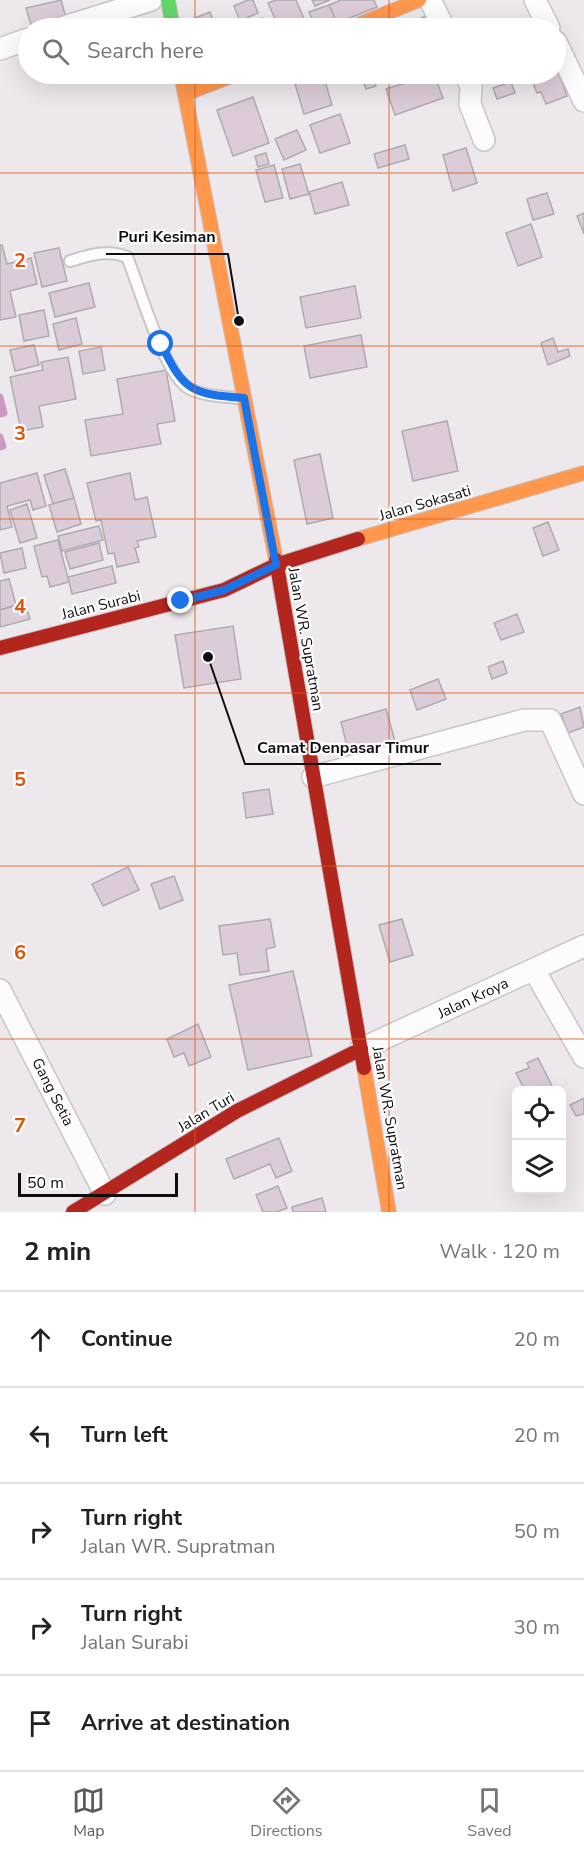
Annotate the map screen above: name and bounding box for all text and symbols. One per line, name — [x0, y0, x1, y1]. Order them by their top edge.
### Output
search box — [18, 18, 566, 84]
icon: search — [39, 35, 72, 68]
text: Search here — [87, 36, 204, 66]
callout: Puri Kesiman — [106, 220, 228, 254]
text: Puri Kesiman — [118, 226, 216, 248]
text: 2 — [14, 247, 26, 274]
route start — [147, 330, 173, 356]
text: 3 — [14, 420, 26, 447]
street label: Jalan Sokasati — [376, 480, 473, 526]
street label: Jalan WR. Supratman — [283, 565, 328, 712]
street label: Jalan Surabi — [58, 586, 143, 625]
route end — [167, 587, 193, 613]
text: 4 — [14, 593, 26, 620]
callout: Camat Denpasar Timur — [245, 730, 441, 764]
text: Camat Denpasar Timur — [257, 737, 430, 759]
text: 5 — [14, 766, 26, 793]
text: 6 — [14, 939, 26, 966]
street label: Jalan Kroya — [433, 973, 512, 1024]
street label: Jalan WR. Supratman — [367, 1044, 412, 1191]
street label: Gang Setia — [27, 1055, 79, 1129]
map controls — [512, 1086, 566, 1194]
button: locate — [512, 1086, 566, 1140]
street label: Jalan Turi — [173, 1087, 238, 1137]
text: 7 — [14, 1112, 26, 1139]
button: layers — [512, 1140, 566, 1194]
scale bar — [18, 1170, 178, 1198]
text: 50 m — [27, 1172, 64, 1194]
text: 2 min — [24, 1234, 91, 1269]
text: Walk · 120 m — [440, 1238, 560, 1265]
icon: ahead — [24, 1323, 57, 1356]
text: Continue — [81, 1324, 172, 1354]
text: 20 m — [514, 1326, 560, 1353]
icon: left — [24, 1419, 57, 1452]
text: Turn left — [81, 1420, 168, 1450]
text: 20 m — [514, 1422, 560, 1449]
text: Turn right — [81, 1503, 182, 1533]
icon: right — [24, 1515, 57, 1548]
text: 50 m — [514, 1518, 560, 1545]
text: Jalan WR. Supratman — [81, 1533, 275, 1560]
text: Turn right — [81, 1599, 182, 1629]
icon: right — [24, 1611, 57, 1644]
text: 30 m — [514, 1614, 560, 1641]
text: Jalan Surabi — [81, 1629, 189, 1656]
icon: arrive — [24, 1707, 57, 1740]
text: Arrive at destination — [81, 1708, 290, 1738]
tab: Map — [72, 1784, 105, 1842]
tab: Directions — [250, 1784, 322, 1842]
tab: Saved — [467, 1784, 512, 1842]

